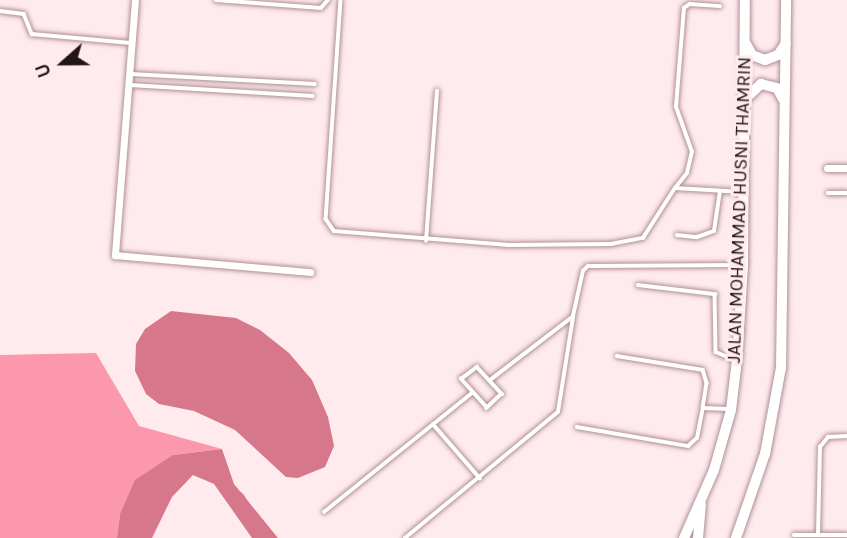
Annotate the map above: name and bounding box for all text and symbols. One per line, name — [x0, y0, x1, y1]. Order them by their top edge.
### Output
north arrow — [28, 28, 98, 98]
street label: JALAN MOHAMMAD HUSNI THAMRIN — [723, 56, 757, 364]
text: U — [31, 60, 56, 81]

